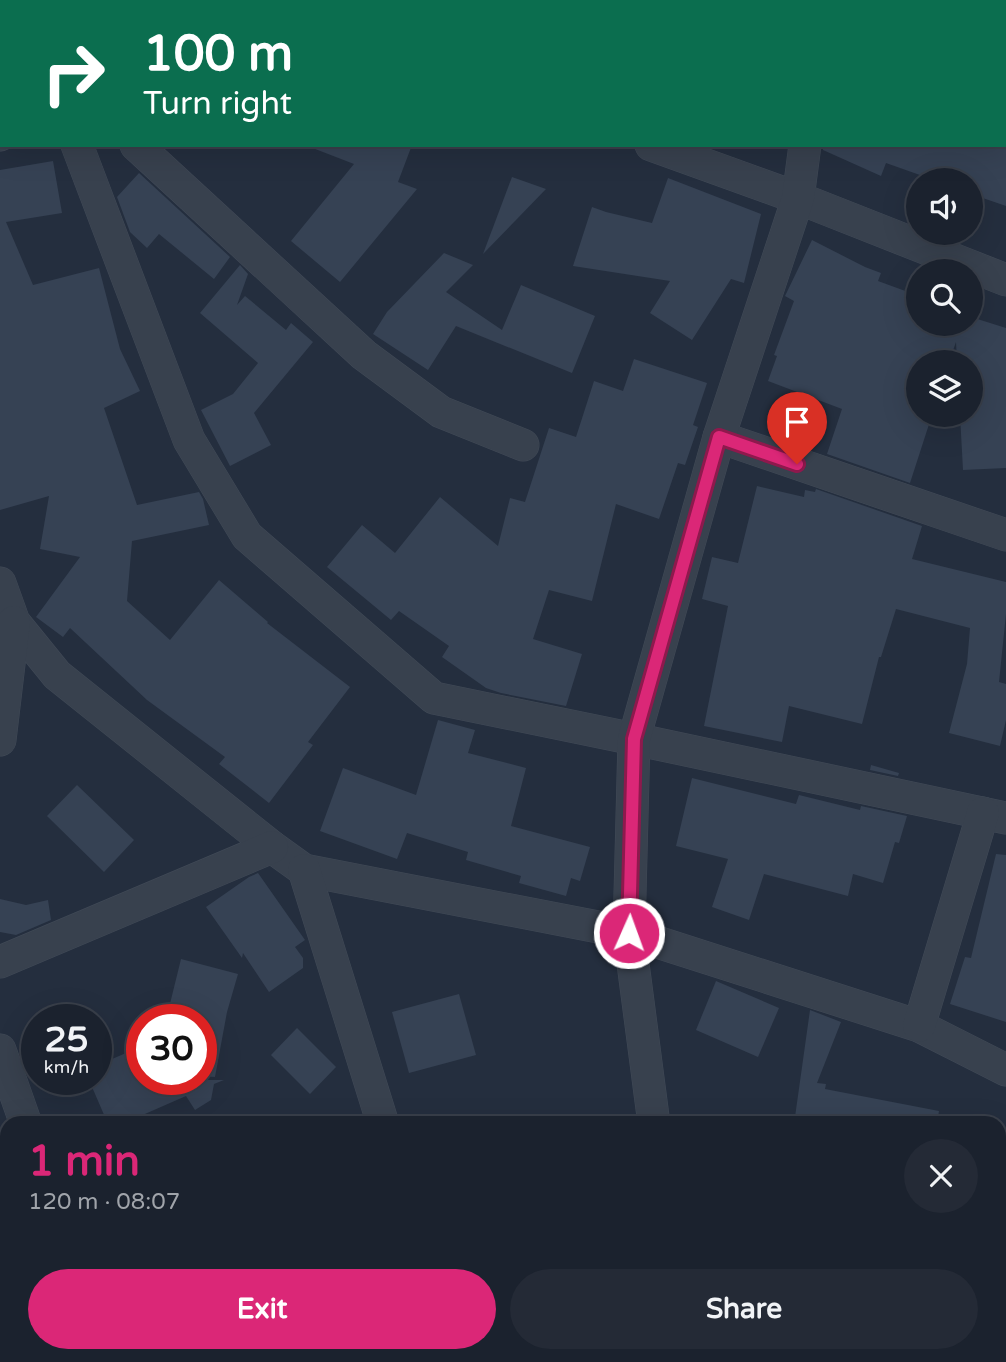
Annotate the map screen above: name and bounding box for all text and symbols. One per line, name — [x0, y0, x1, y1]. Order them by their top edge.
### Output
text: 100 m — [143, 25, 293, 84]
icon: right — [28, 28, 119, 119]
text: Turn right — [143, 85, 292, 123]
map controls — [906, 168, 983, 427]
button: sound — [906, 168, 983, 245]
button: search — [906, 259, 983, 336]
button: layers — [906, 350, 983, 427]
pin — [767, 392, 827, 464]
icon: arrive — [778, 403, 816, 441]
position arrow — [592, 896, 666, 970]
speed limit sign: 30 — [126, 1004, 217, 1095]
text: 25 — [45, 1019, 88, 1061]
text: km/h — [44, 1056, 89, 1078]
text: 1 min — [28, 1136, 140, 1187]
button: close — [904, 1139, 978, 1213]
text: 120 m · 08:07 — [28, 1188, 180, 1216]
button: Exit — [28, 1269, 496, 1349]
button: Share — [510, 1269, 978, 1349]

